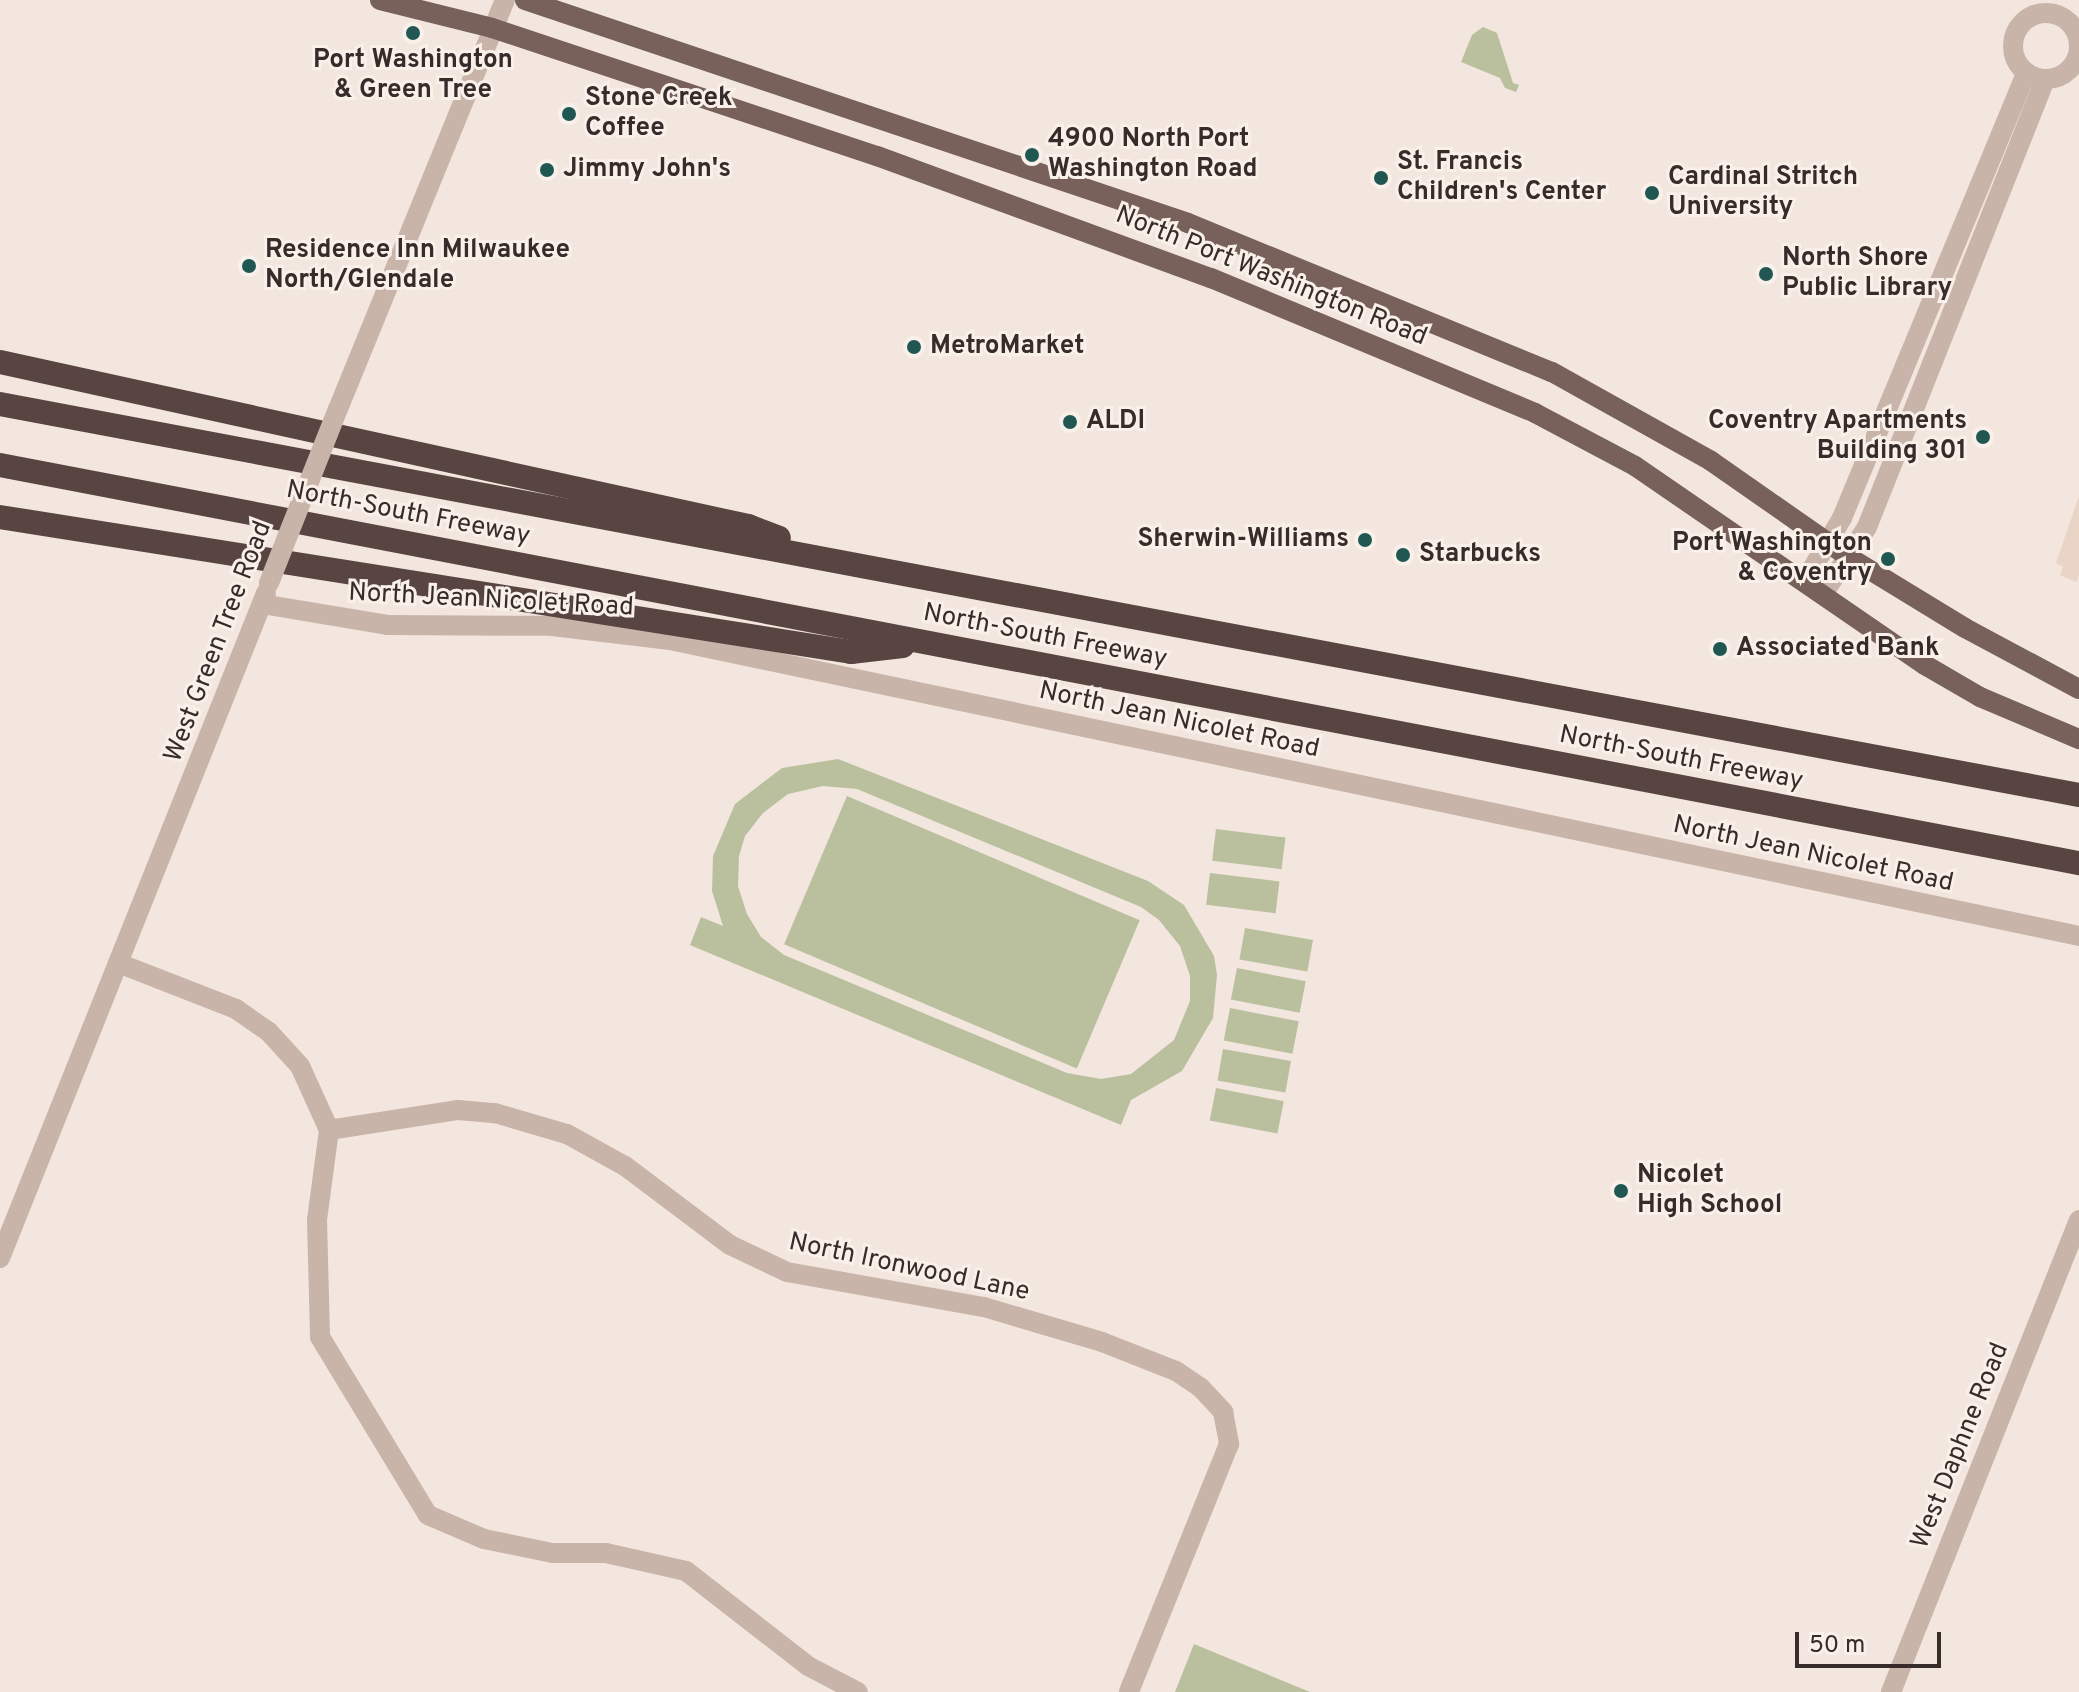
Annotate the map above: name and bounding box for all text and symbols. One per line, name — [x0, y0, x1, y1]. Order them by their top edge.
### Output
marker: Port Washington & Green Tree — [404, 24, 422, 42]
place label: Port Washington & Green Tree — [313, 45, 513, 106]
place label: Stone Creek Coffee — [585, 83, 732, 144]
marker: Stone Creek Coffee — [560, 105, 578, 123]
place label: 4900 North Port Washington Road — [1048, 124, 1258, 186]
marker: 4900 North Port Washington Road — [1023, 146, 1041, 164]
place label: St. Francis Children's Center — [1397, 147, 1606, 208]
place label: Jimmy John's — [563, 154, 731, 186]
marker: Jimmy John's — [538, 161, 556, 179]
place label: Cardinal Stritch University — [1668, 162, 1858, 224]
marker: St. Francis Children's Center — [1372, 169, 1390, 187]
marker: Cardinal Stritch University — [1643, 184, 1661, 202]
street label: North Port Washington Road — [1111, 200, 1431, 354]
place label: Residence Inn Milwaukee North/Glendale — [265, 235, 570, 296]
place label: North Shore Public Library — [1782, 243, 1952, 304]
marker: Residence Inn Milwaukee North/Glendale — [240, 257, 258, 275]
marker: North Shore Public Library — [1757, 265, 1775, 283]
place label: MetroMarket — [930, 331, 1084, 363]
marker: MetroMarket — [905, 338, 923, 356]
place label: ALDI — [1086, 406, 1145, 438]
place label: Coventry Apartments Building 301 — [1707, 406, 1967, 468]
marker: ALDI — [1061, 413, 1079, 431]
marker: Coventry Apartments Building 301 — [1974, 428, 1992, 446]
street label: North-South Freeway — [283, 475, 533, 553]
street label: West Green Tree Road — [158, 517, 280, 767]
place label: Sherwin-Williams — [1137, 524, 1349, 556]
place label: Port Washington & Coventry — [1672, 528, 1872, 590]
marker: Sherwin-Williams — [1356, 531, 1374, 549]
place label: Starbucks — [1419, 539, 1541, 571]
marker: Starbucks — [1394, 546, 1412, 564]
marker: Port Washington & Coventry — [1879, 550, 1897, 568]
street label: North Jean Nicolet Road — [348, 578, 634, 624]
street label: North-South Freeway — [920, 598, 1170, 676]
place label: Associated Bank — [1736, 633, 1939, 665]
marker: Associated Bank — [1711, 640, 1729, 658]
street label: North Jean Nicolet Road — [1036, 676, 1322, 766]
street label: North-South Freeway — [1556, 720, 1806, 798]
street label: North Jean Nicolet Road — [1670, 810, 1956, 900]
place label: Nicolet High School — [1637, 1160, 1782, 1222]
marker: Nicolet High School — [1612, 1182, 1630, 1200]
street label: North Ironwood Lane — [786, 1227, 1032, 1309]
street label: West Daphne Road — [1905, 1339, 2017, 1553]
scale bar — [1799, 1616, 1945, 1666]
text: 50 m — [1809, 1631, 1865, 1661]

